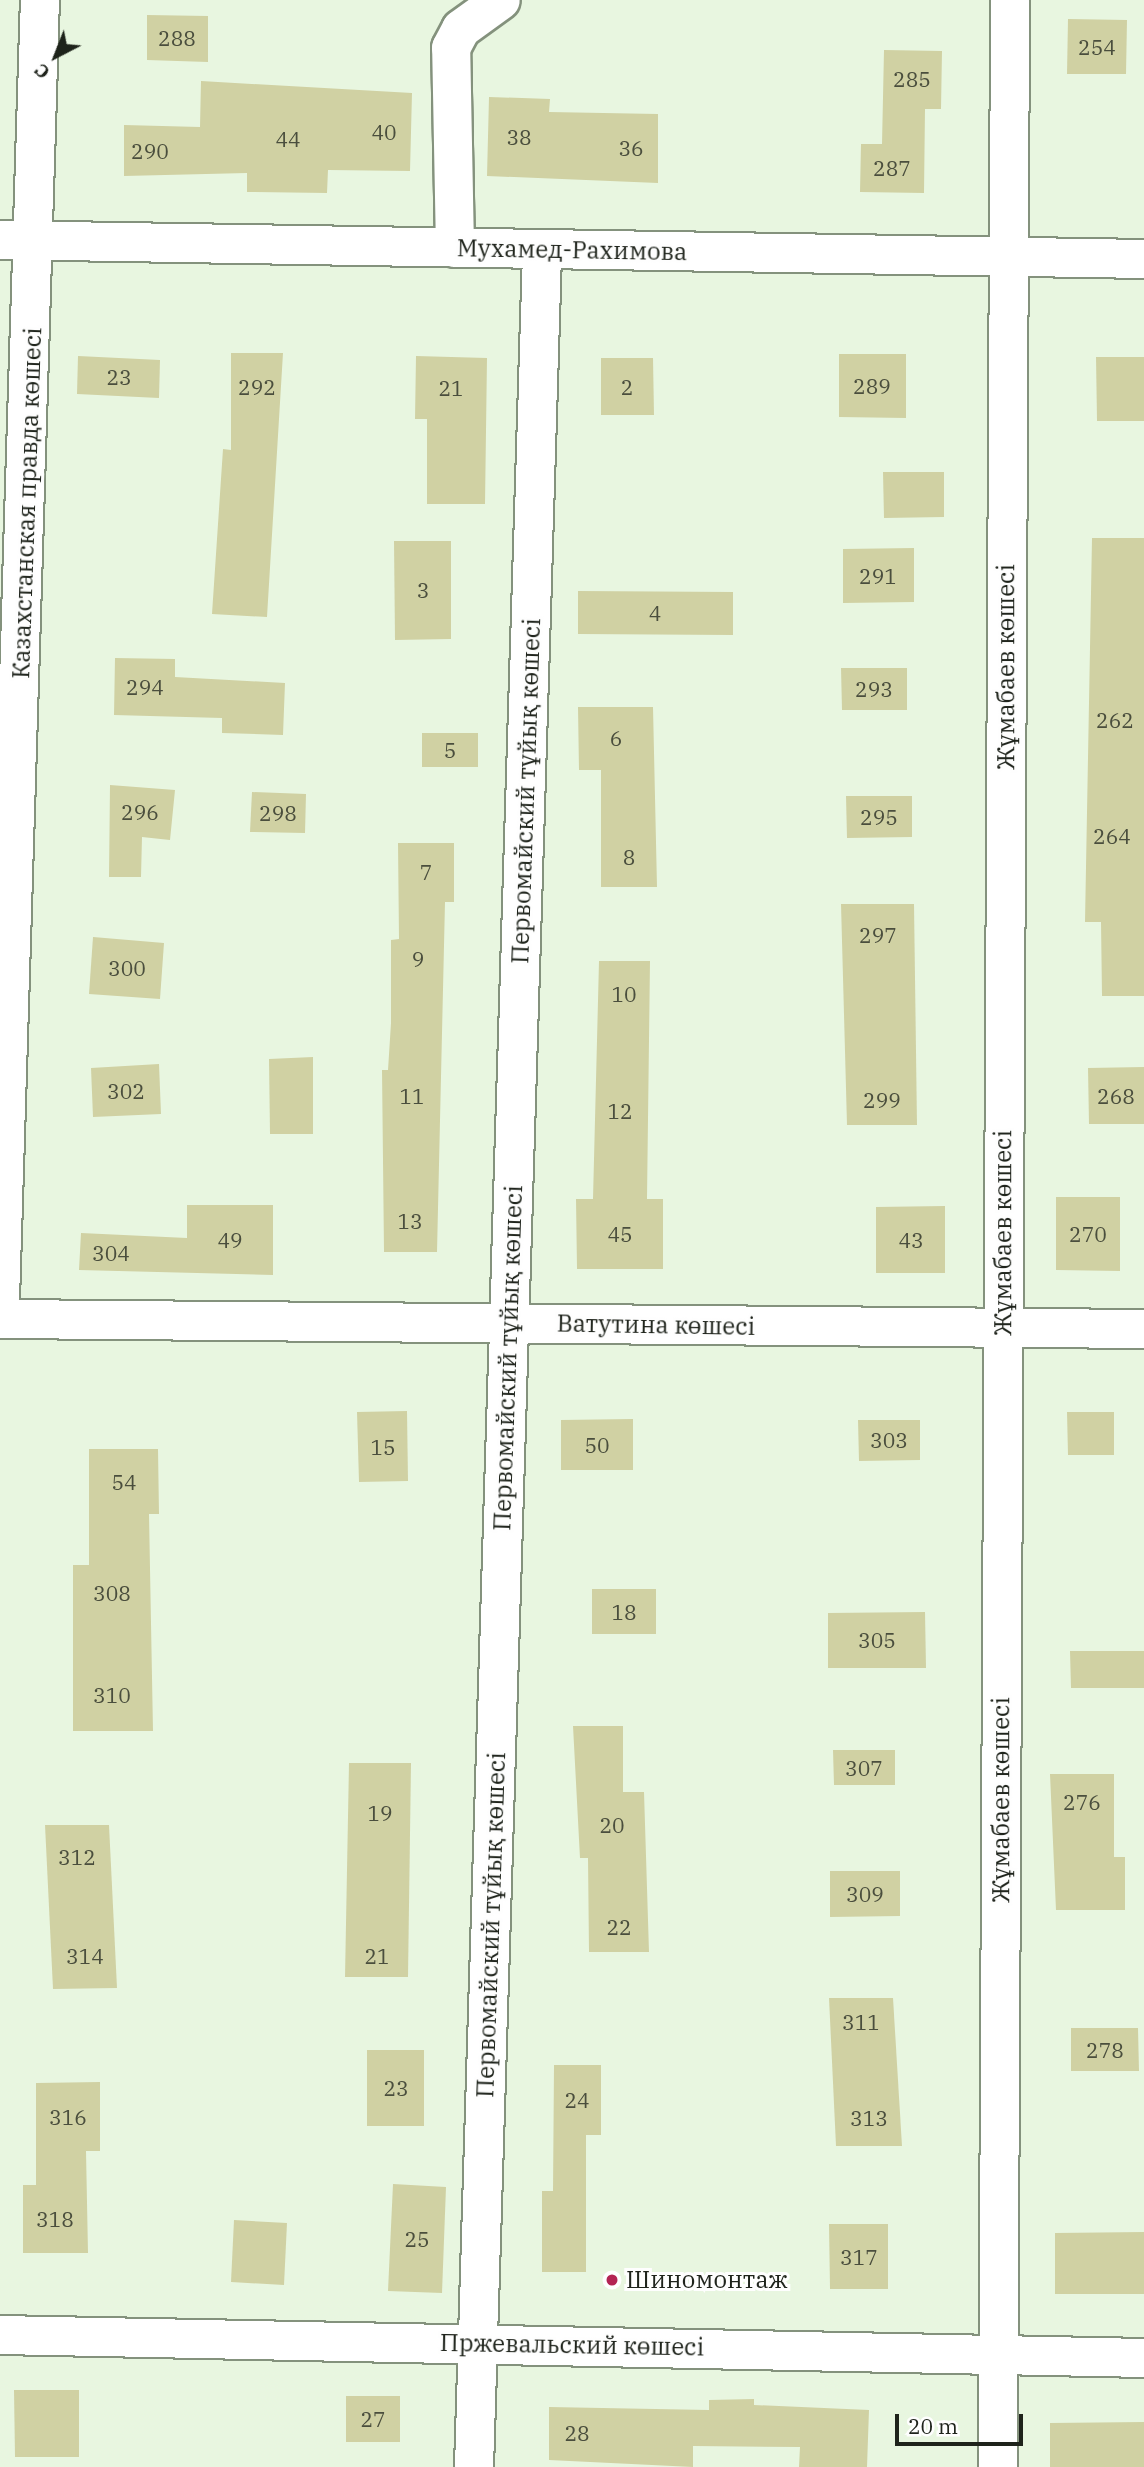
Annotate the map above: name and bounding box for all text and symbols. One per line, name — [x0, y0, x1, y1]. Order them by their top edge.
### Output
north arrow — [21, 21, 91, 91]
house number: 288 — [158, 25, 196, 51]
house number: 254 — [1078, 34, 1116, 60]
text: С — [29, 58, 55, 85]
house number: 285 — [893, 66, 931, 92]
house number: 40 — [371, 119, 397, 145]
house number: 38 — [506, 124, 532, 150]
house number: 44 — [275, 126, 301, 152]
house number: 36 — [618, 135, 644, 161]
house number: 290 — [131, 138, 169, 164]
house number: 287 — [873, 155, 911, 181]
street label: Мухамед-Рахимова — [457, 234, 687, 266]
street label: Казахстанская правда көшесі — [6, 327, 48, 679]
house number: 23 — [106, 364, 132, 390]
house number: 289 — [853, 373, 891, 399]
house number: 292 — [238, 374, 276, 400]
house number: 2 — [621, 374, 633, 400]
house number: 21 — [438, 375, 464, 401]
house number: 291 — [859, 563, 897, 589]
street label: Жұмабаев көшесі — [992, 564, 1020, 770]
house number: 3 — [417, 577, 429, 603]
house number: 4 — [649, 600, 661, 626]
street label: Первомайский тұйық көшесі — [506, 618, 546, 964]
house number: 294 — [126, 674, 164, 700]
house number: 293 — [855, 676, 893, 702]
house number: 262 — [1096, 707, 1134, 733]
house number: 6 — [610, 725, 622, 751]
house number: 5 — [444, 737, 456, 763]
house number: 296 — [121, 799, 159, 825]
house number: 298 — [259, 800, 297, 826]
house number: 295 — [860, 804, 898, 830]
house number: 264 — [1093, 823, 1131, 849]
house number: 8 — [623, 844, 635, 870]
house number: 7 — [420, 859, 432, 885]
house number: 297 — [859, 922, 897, 948]
house number: 9 — [412, 946, 424, 972]
house number: 300 — [108, 955, 146, 981]
house number: 10 — [611, 981, 637, 1007]
house number: 302 — [107, 1078, 145, 1104]
house number: 11 — [399, 1083, 425, 1109]
house number: 268 — [1097, 1083, 1135, 1109]
house number: 299 — [863, 1087, 901, 1113]
house number: 12 — [607, 1098, 633, 1124]
street label: Жұмабаев көшесі — [989, 1130, 1017, 1336]
street label: Первомайский тұйық көшесі — [488, 1185, 528, 1531]
house number: 13 — [397, 1208, 423, 1234]
house number: 45 — [607, 1221, 633, 1247]
house number: 270 — [1069, 1221, 1107, 1247]
house number: 49 — [217, 1227, 243, 1253]
house number: 43 — [898, 1227, 924, 1253]
house number: 304 — [92, 1240, 130, 1266]
street label: Ватутина көшесі — [557, 1309, 755, 1341]
house number: 303 — [870, 1427, 908, 1453]
house number: 50 — [584, 1432, 610, 1458]
house number: 15 — [370, 1434, 396, 1460]
house number: 54 — [111, 1469, 137, 1495]
house number: 308 — [93, 1580, 131, 1606]
house number: 18 — [611, 1599, 637, 1625]
house number: 305 — [858, 1627, 896, 1653]
house number: 310 — [93, 1682, 131, 1708]
street label: Жұмабаев көшесі — [987, 1697, 1015, 1903]
street label: Первомайский тұйық көшесі — [471, 1752, 511, 2098]
house number: 307 — [845, 1755, 883, 1781]
house number: 276 — [1063, 1789, 1101, 1815]
house number: 19 — [367, 1800, 393, 1826]
house number: 20 — [599, 1812, 625, 1838]
house number: 312 — [58, 1844, 96, 1870]
house number: 309 — [846, 1881, 884, 1907]
house number: 22 — [606, 1914, 632, 1940]
house number: 314 — [66, 1943, 104, 1969]
house number: 21 — [364, 1943, 390, 1969]
house number: 311 — [842, 2009, 880, 2035]
house number: 278 — [1086, 2037, 1124, 2063]
house number: 23 — [383, 2075, 409, 2101]
house number: 24 — [564, 2087, 590, 2113]
house number: 316 — [49, 2104, 87, 2130]
house number: 313 — [850, 2105, 888, 2131]
house number: 318 — [36, 2206, 74, 2232]
house number: 25 — [404, 2226, 430, 2252]
house number: 317 — [840, 2244, 878, 2270]
place label: Шиномонтаж — [626, 2266, 788, 2294]
marker: Шиномонтаж — [604, 2272, 620, 2288]
street label: Пржевальский көшесі — [440, 2328, 704, 2362]
scale bar — [899, 2400, 1027, 2444]
house number: 27 — [360, 2406, 386, 2432]
text: 20 m — [908, 2412, 958, 2440]
house number: 28 — [564, 2420, 590, 2446]

